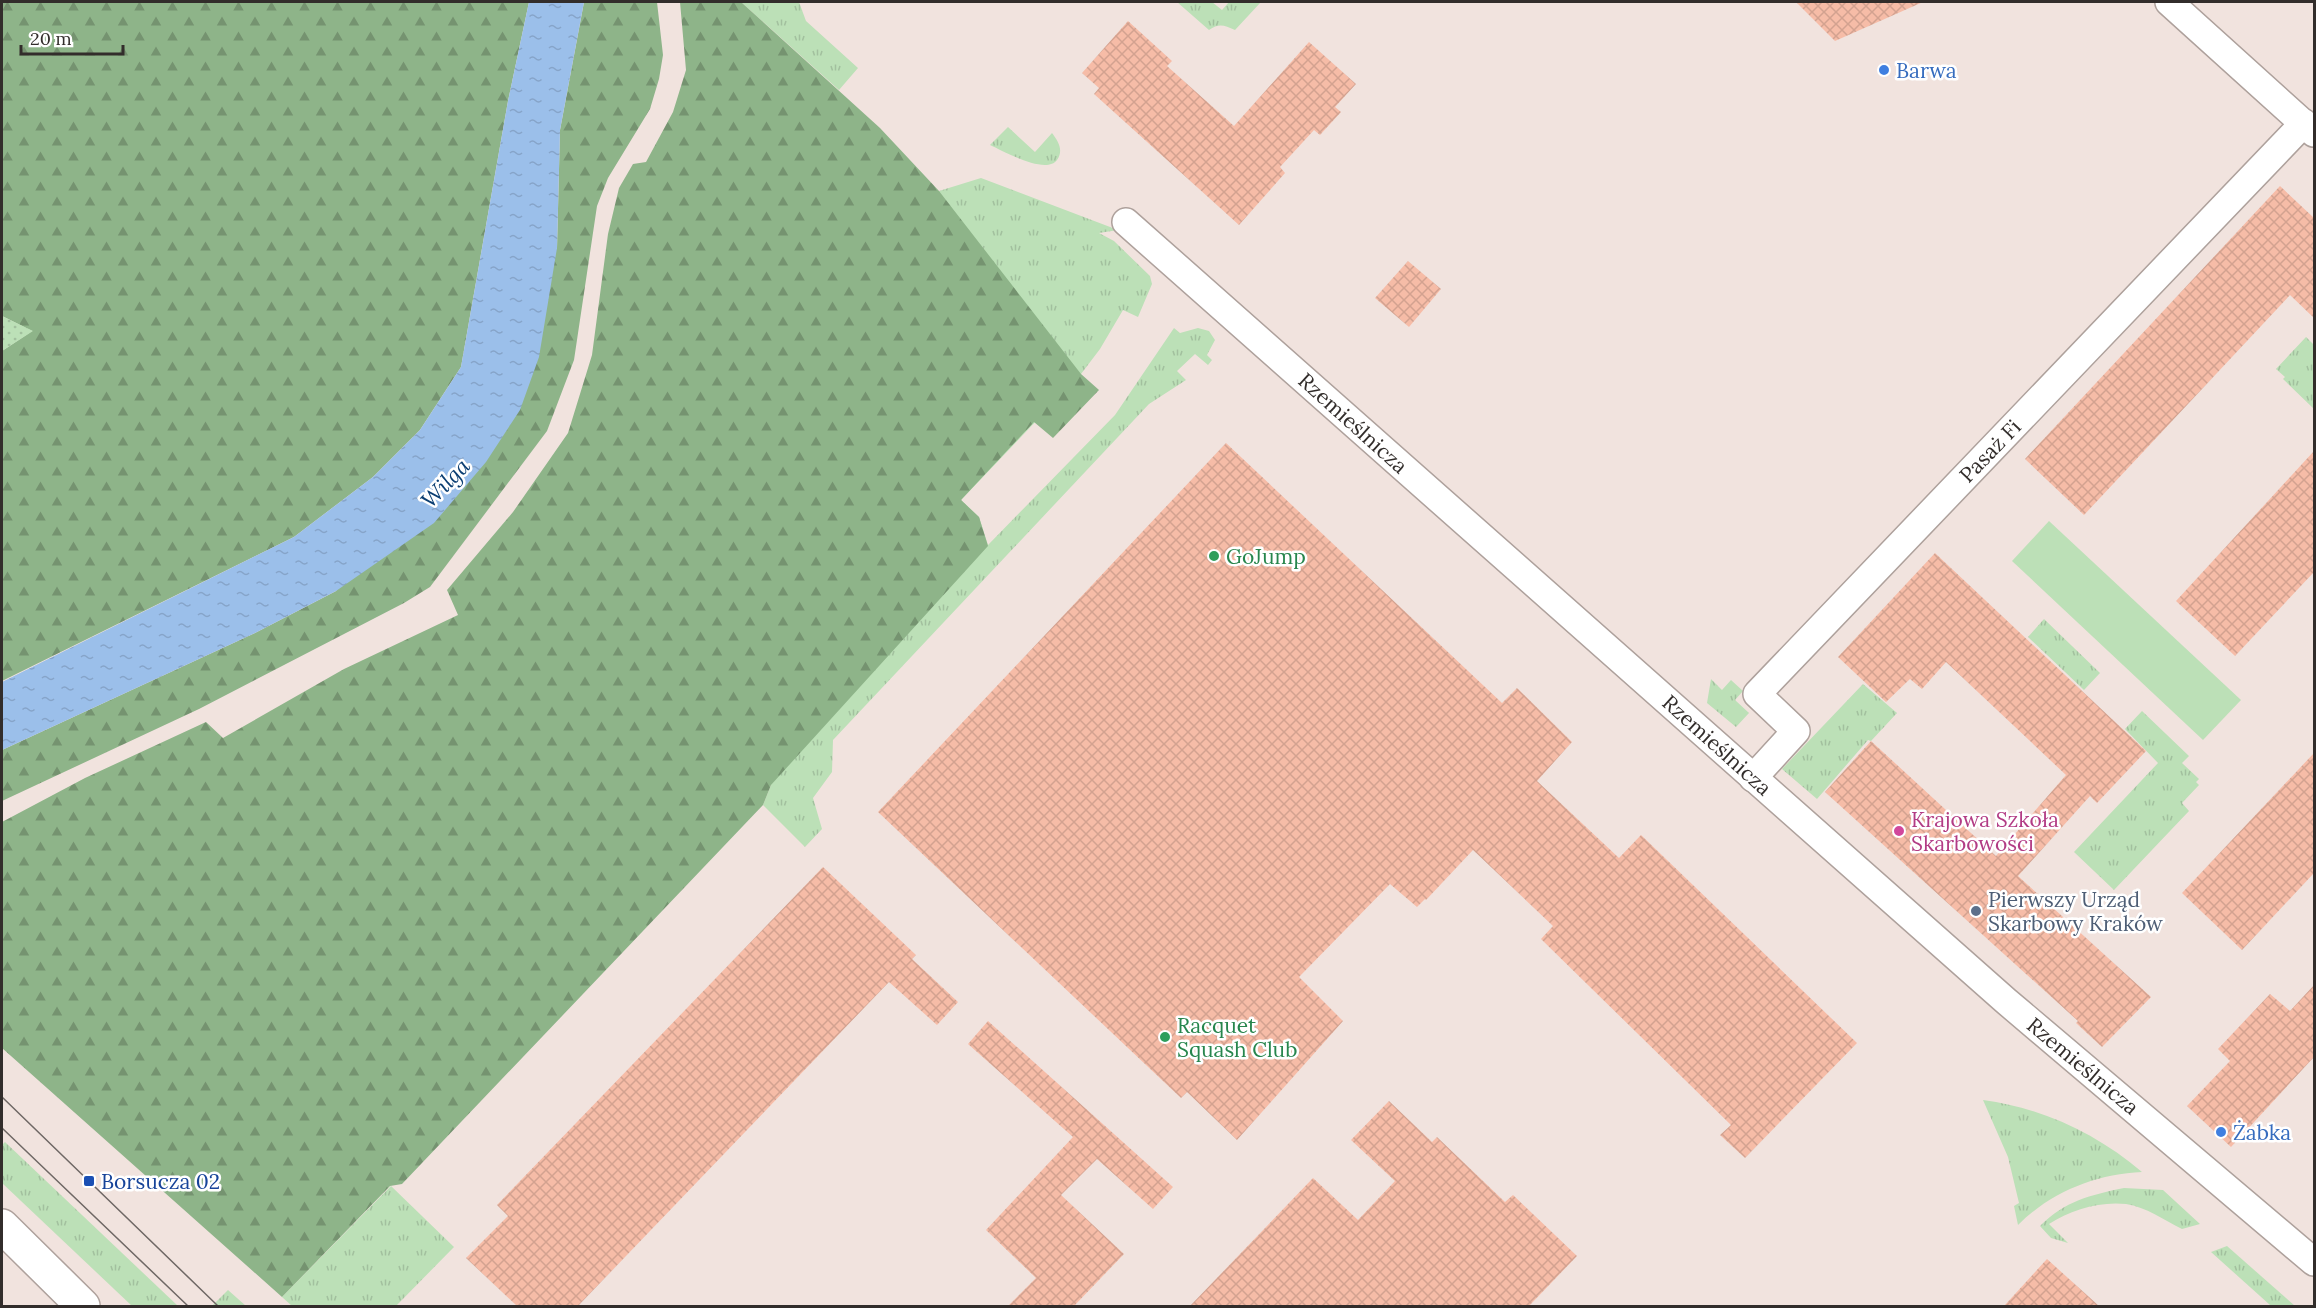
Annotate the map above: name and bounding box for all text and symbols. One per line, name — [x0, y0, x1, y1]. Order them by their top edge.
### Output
scale bar — [21, 18, 123, 56]
text: 20 m — [30, 27, 72, 50]
place label: Barwa — [1896, 57, 1957, 84]
marker: Barwa — [1877, 63, 1891, 77]
street label: Rzemieślnicza — [1293, 367, 1413, 479]
street label: Pasaż Fi — [1953, 414, 2027, 488]
water label: Wilga — [415, 452, 476, 514]
place label: GoJump — [1226, 543, 1306, 570]
marker: GoJump — [1207, 549, 1221, 563]
street label: Rzemieślnicza — [1657, 689, 1777, 801]
place label: Krajowa Szkoła Skarbowości — [1911, 806, 2059, 857]
marker: Krajowa Szkoła Skarbowości — [1892, 824, 1906, 838]
place label: Pierwszy Urząd Skarbowy Kraków — [1988, 886, 2163, 937]
marker: Pierwszy Urząd Skarbowy Kraków — [1969, 904, 1983, 918]
street label: Rzemieślnicza — [2021, 1011, 2145, 1121]
place label: Racquet Squash Club — [1177, 1012, 1297, 1063]
marker: Racquet Squash Club — [1158, 1030, 1172, 1044]
place label: Żabka — [2233, 1119, 2291, 1146]
marker: Żabka — [2214, 1125, 2228, 1139]
place label: Borsucza 02 — [101, 1168, 220, 1195]
marker: Borsucza 02 — [82, 1174, 96, 1188]

